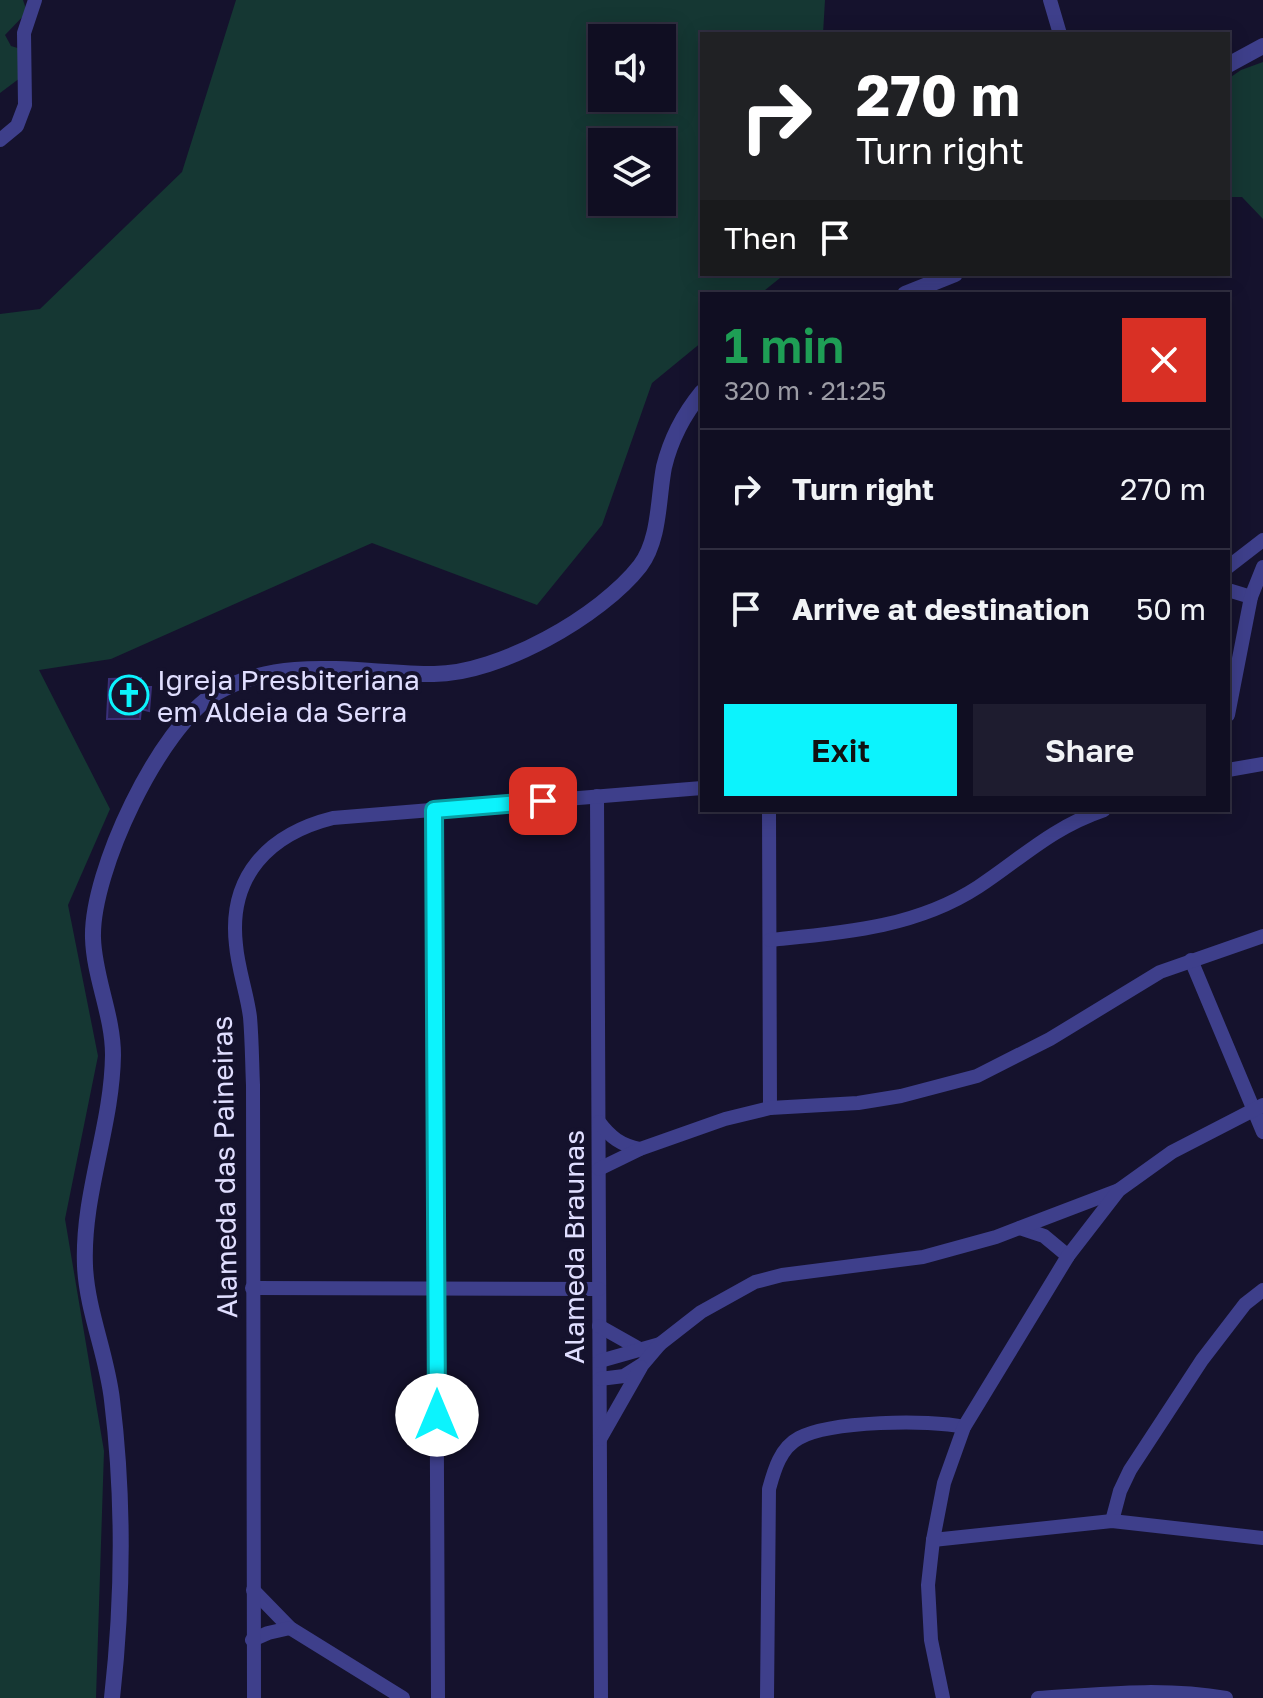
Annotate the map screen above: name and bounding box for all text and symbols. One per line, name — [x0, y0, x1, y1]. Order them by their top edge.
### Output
map controls — [588, 24, 676, 216]
button: sound — [588, 24, 676, 112]
text: 270 m — [856, 61, 1020, 128]
icon: right — [724, 64, 828, 168]
button: layers — [588, 128, 676, 216]
text: Turn right — [856, 129, 1024, 172]
icon: arrive — [813, 216, 857, 260]
text: Then — [724, 220, 797, 256]
text: 1 min — [724, 316, 844, 374]
button: close — [1122, 318, 1206, 402]
text: 320 m · 21:25 — [724, 375, 886, 406]
icon: right — [724, 467, 768, 511]
text: Turn right — [792, 471, 934, 507]
text: 270 m — [1120, 471, 1206, 507]
icon: arrive — [724, 587, 768, 631]
text: Arrive at destination — [792, 591, 1089, 627]
text: 50 m — [1136, 591, 1206, 627]
place label: Igreja Presbiteriana em Aldeia da Serra — [157, 663, 420, 728]
church icon: Igreja Presbiteriana em Aldeia da Serra — [108, 674, 150, 716]
button: Exit — [724, 704, 957, 796]
button: Share — [973, 704, 1206, 796]
pin — [509, 767, 577, 835]
icon: arrive — [521, 779, 565, 823]
street label: Alameda das Paineiras — [205, 1015, 243, 1319]
street label: Alameda Braunas — [557, 1130, 590, 1364]
position arrow — [395, 1373, 479, 1457]

